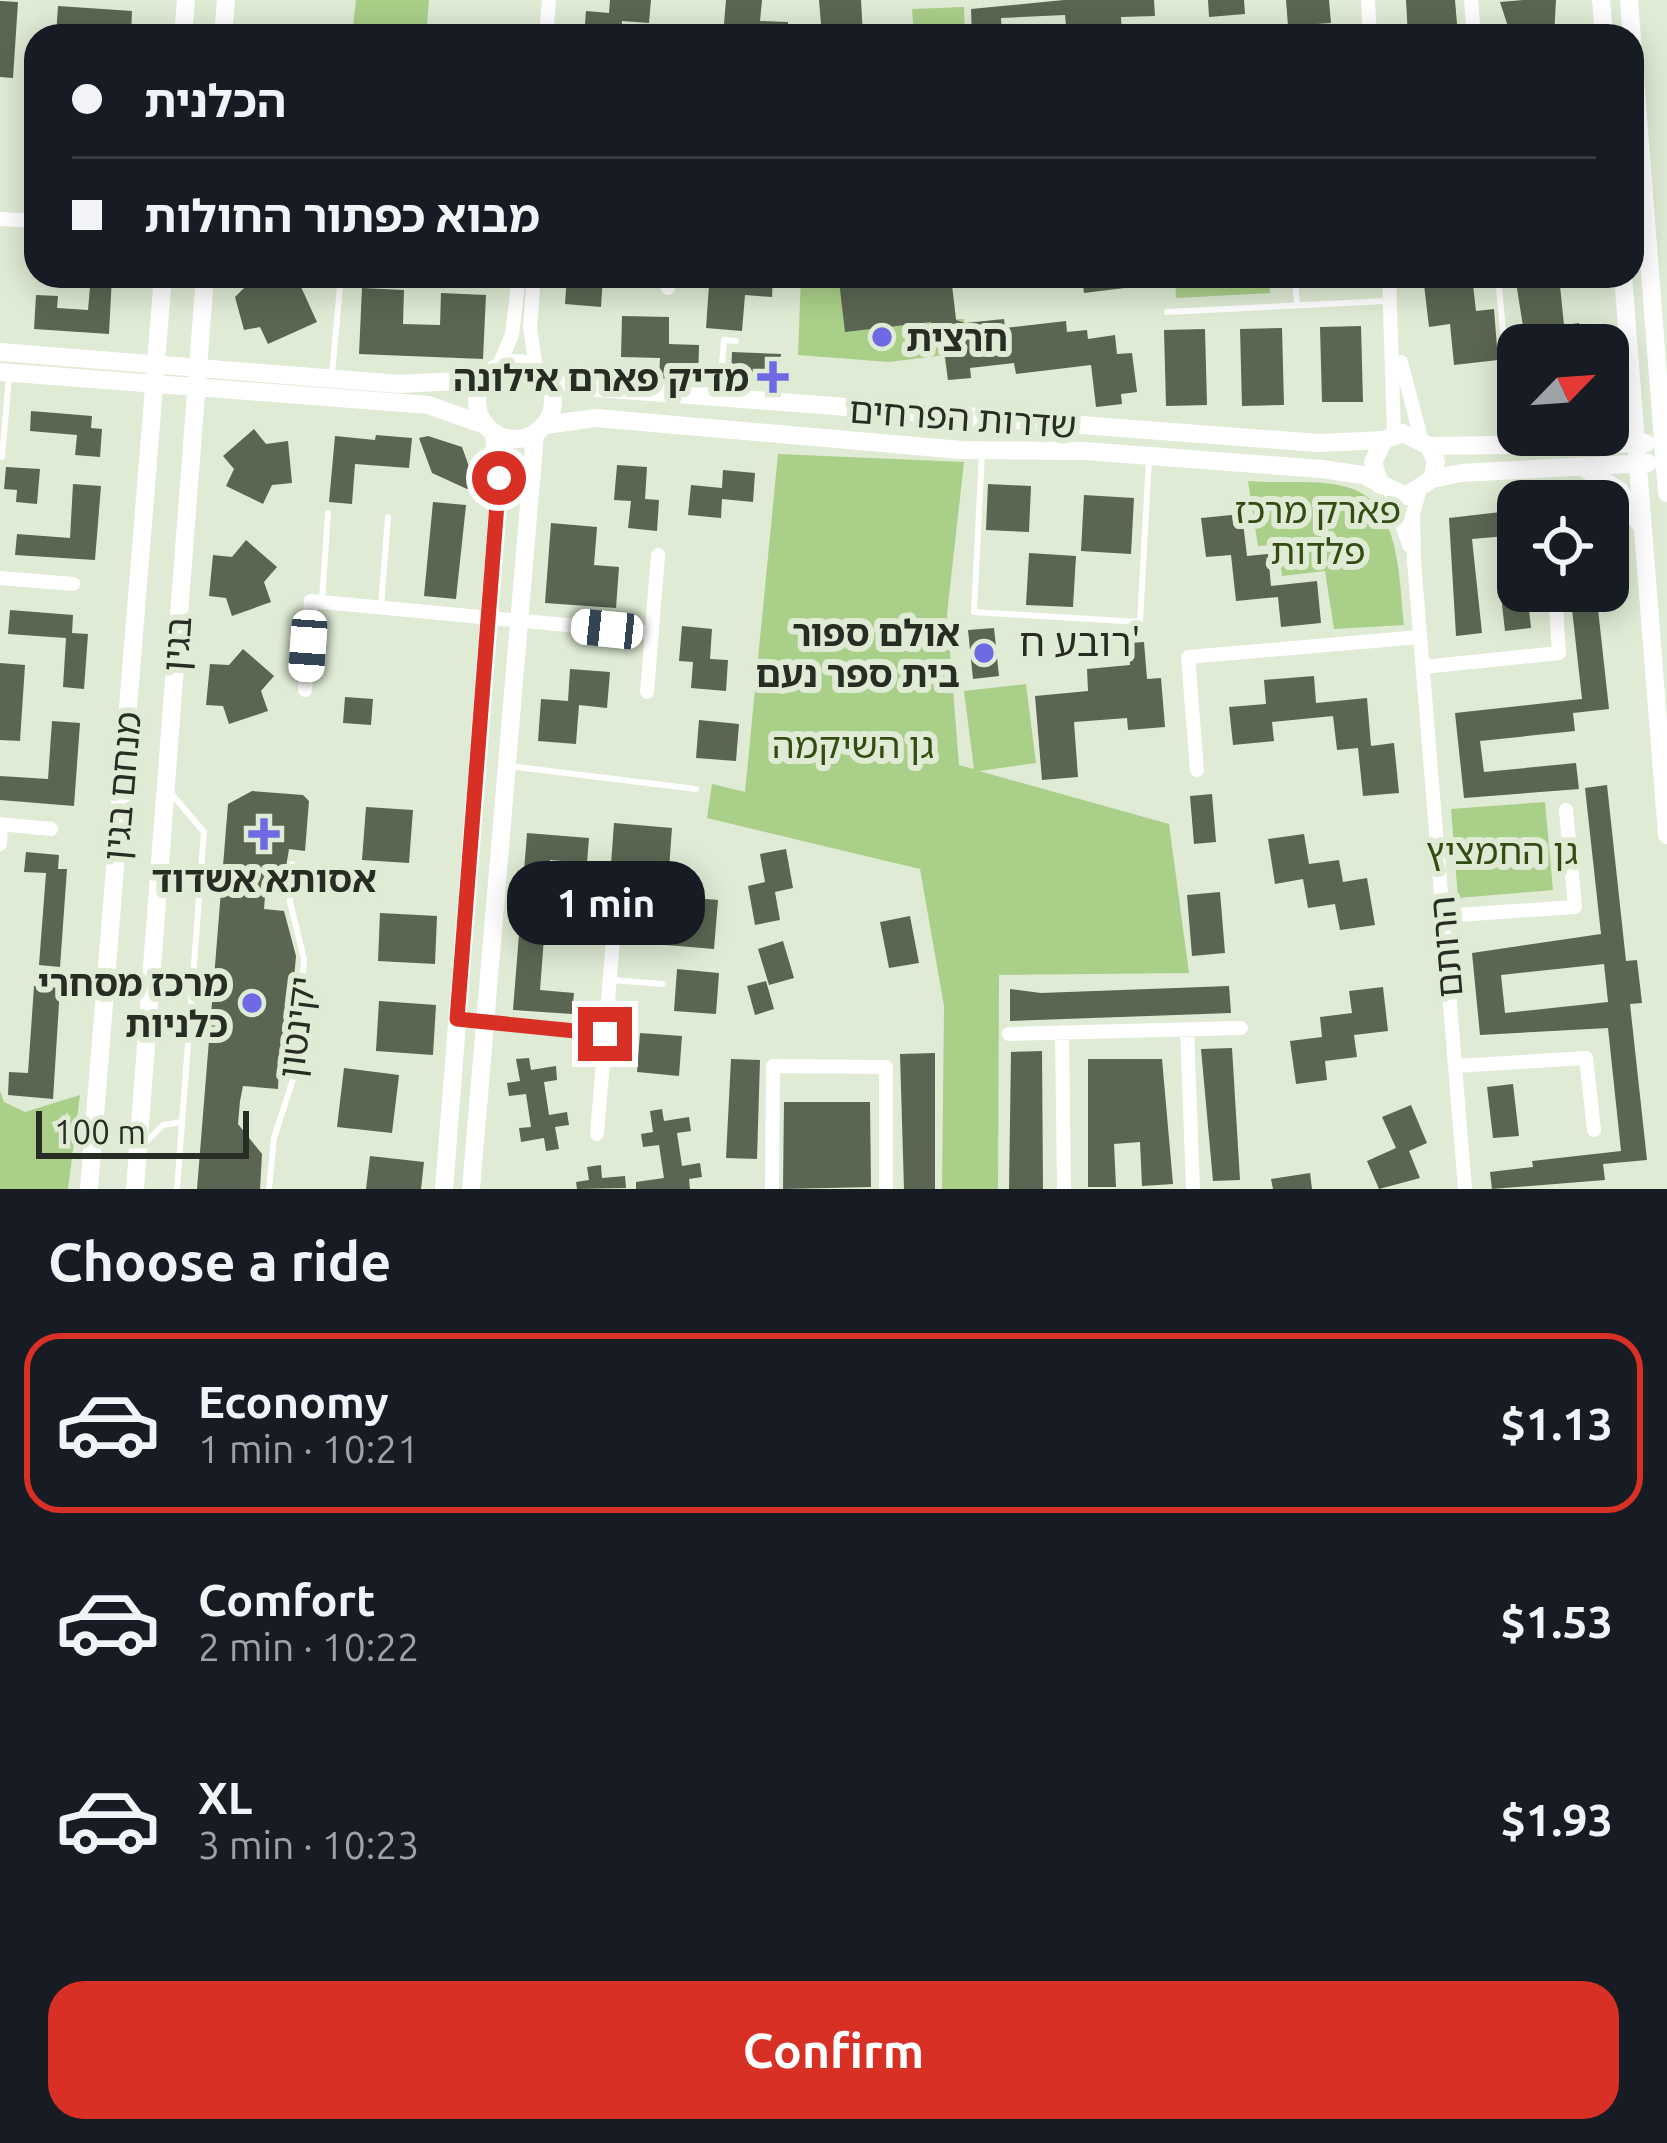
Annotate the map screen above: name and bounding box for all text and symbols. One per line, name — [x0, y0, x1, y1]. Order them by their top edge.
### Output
text: הכלנית — [144, 75, 286, 126]
text: מבוא כפתור החולות — [144, 190, 540, 241]
place label: חרצית — [906, 317, 1008, 358]
marker: חרצית — [869, 324, 895, 350]
north arrow — [1497, 324, 1629, 456]
map controls — [1497, 324, 1629, 612]
place label: מדיק פארם אילונה — [453, 357, 749, 398]
marker: מדיק פארם אילונה — [760, 364, 786, 390]
street label: שדרות הפרחים — [848, 389, 1078, 445]
route start — [472, 451, 526, 505]
button: locate — [1497, 480, 1629, 612]
park label: פארק מרכז פלדות — [1235, 489, 1401, 571]
car — [569, 607, 645, 651]
car — [288, 609, 328, 683]
place label: אולם ספור בית ספר נעם — [755, 612, 960, 694]
street label: בגין — [154, 615, 198, 673]
district label: רובע ח' — [1019, 620, 1141, 663]
marker: אולם ספור בית ספר נעם — [971, 640, 997, 666]
street label: מנחם בגין — [94, 710, 148, 862]
park label: גן השיקמה — [772, 724, 934, 765]
marker: אסותא אשדוד — [248, 818, 280, 850]
park label: גן החמציץ — [1426, 830, 1578, 871]
place label: אסותא אשדוד — [151, 858, 377, 899]
callout: 1 min — [506, 860, 704, 944]
text: 1 min — [557, 881, 655, 924]
street label: הרותם — [1420, 895, 1470, 999]
place label: מרכז מסחרי כלניות — [37, 962, 228, 1044]
street label: יקינטון — [269, 974, 323, 1080]
marker: מרכז מסחרי כלניות — [239, 990, 265, 1016]
route end — [578, 1007, 632, 1061]
scale bar — [36, 1105, 249, 1158]
text: 100 m — [54, 1113, 146, 1150]
text: Choose a ride — [48, 1231, 391, 1291]
icon: car — [54, 1369, 162, 1477]
text: Economy — [198, 1376, 389, 1427]
text: $1.13 — [1500, 1398, 1613, 1449]
text: 1 min · 10:21 — [198, 1427, 419, 1470]
icon: car — [54, 1567, 162, 1675]
text: Comfort — [198, 1574, 375, 1625]
text: $1.53 — [1500, 1596, 1613, 1647]
text: 2 min · 10:22 — [198, 1625, 419, 1668]
icon: car — [54, 1765, 162, 1873]
text: XL — [198, 1772, 252, 1823]
text: $1.93 — [1500, 1794, 1613, 1845]
text: 3 min · 10:23 — [198, 1823, 419, 1866]
button: Confirm — [48, 1981, 1619, 2119]

